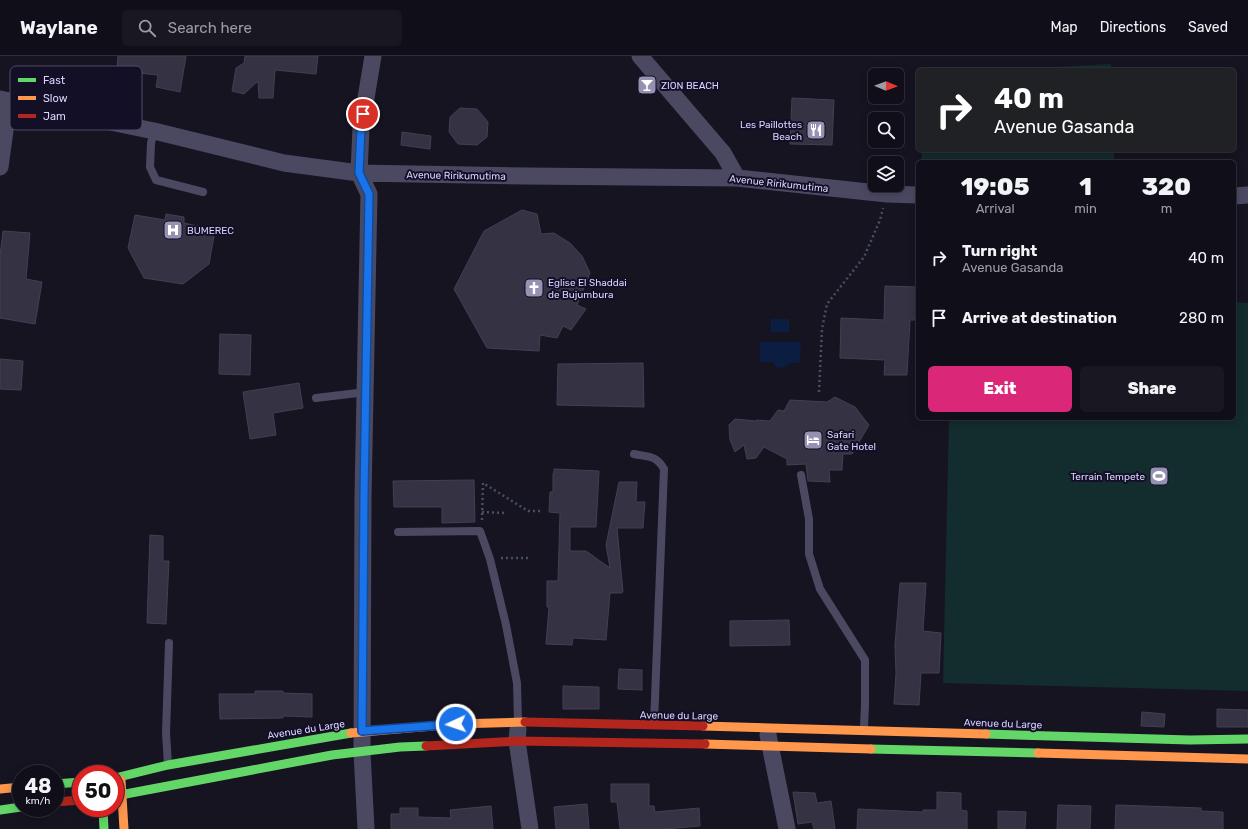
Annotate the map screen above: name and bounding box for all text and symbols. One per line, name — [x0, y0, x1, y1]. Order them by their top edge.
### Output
search box — [122, 10, 402, 46]
text: Waylane — [20, 16, 98, 39]
icon: search — [136, 17, 158, 39]
text: Search here — [168, 19, 252, 37]
text: Map — [1051, 19, 1078, 36]
text: Directions — [1100, 19, 1166, 36]
text: Saved — [1188, 19, 1228, 36]
legend — [10, 66, 142, 130]
north arrow — [868, 68, 904, 104]
map controls — [868, 68, 904, 192]
text: Fast — [43, 74, 66, 87]
bar icon: ZION BEACH — [636, 74, 658, 96]
place label: ZION BEACH — [661, 80, 719, 92]
text: 40 m — [994, 82, 1064, 115]
icon: right — [928, 84, 980, 136]
text: Slow — [43, 92, 68, 105]
pin — [346, 97, 380, 131]
icon: arrive — [352, 103, 374, 125]
text: Jam — [43, 110, 66, 123]
button: search — [868, 112, 904, 148]
text: Avenue Gasanda — [994, 116, 1134, 138]
place label: Les Paillottes Beach — [740, 119, 802, 143]
restaurant icon: Les Paillottes Beach — [805, 119, 827, 141]
button: layers — [868, 156, 904, 192]
street label: Avenue Ririkumutima — [406, 169, 506, 183]
street label: Avenue Ririkumutima — [729, 173, 829, 195]
text: 19:05 — [961, 173, 1030, 201]
text: 1 — [1079, 173, 1092, 201]
text: 320 — [1142, 173, 1191, 201]
text: Arrival — [976, 201, 1015, 216]
text: min — [1074, 201, 1097, 216]
text: m — [1161, 201, 1172, 216]
hospital icon: BUMEREC — [162, 219, 184, 241]
place label: BUMEREC — [187, 225, 234, 237]
text: Turn right — [962, 242, 1037, 260]
icon: right — [928, 247, 950, 269]
text: 40 m — [1188, 249, 1224, 267]
text: Avenue Gasanda — [962, 260, 1063, 275]
church icon: Eglise El Shaddai de Bujumbura — [523, 277, 545, 299]
place label: Eglise El Shaddai de Bujumbura — [548, 277, 627, 301]
icon: arrive — [928, 307, 950, 329]
text: Arrive at destination — [962, 309, 1117, 327]
text: 280 m — [1179, 309, 1224, 327]
button: Exit — [928, 366, 1072, 412]
button: Share — [1080, 366, 1224, 412]
hotel icon: Safari Gate Hotel — [802, 429, 824, 451]
place label: Safari Gate Hotel — [827, 429, 876, 453]
sports icon: Terrain Tempete — [1148, 465, 1170, 487]
place label: Terrain Tempete — [1070, 471, 1145, 483]
position arrow — [435, 703, 477, 745]
street label: Avenue du Large — [640, 709, 719, 723]
street label: Avenue du Large — [964, 717, 1043, 731]
street label: Avenue du Large — [267, 718, 346, 742]
speed limit sign: 50 — [72, 765, 124, 817]
text: 48 — [24, 774, 52, 798]
text: km/h — [26, 795, 50, 807]

